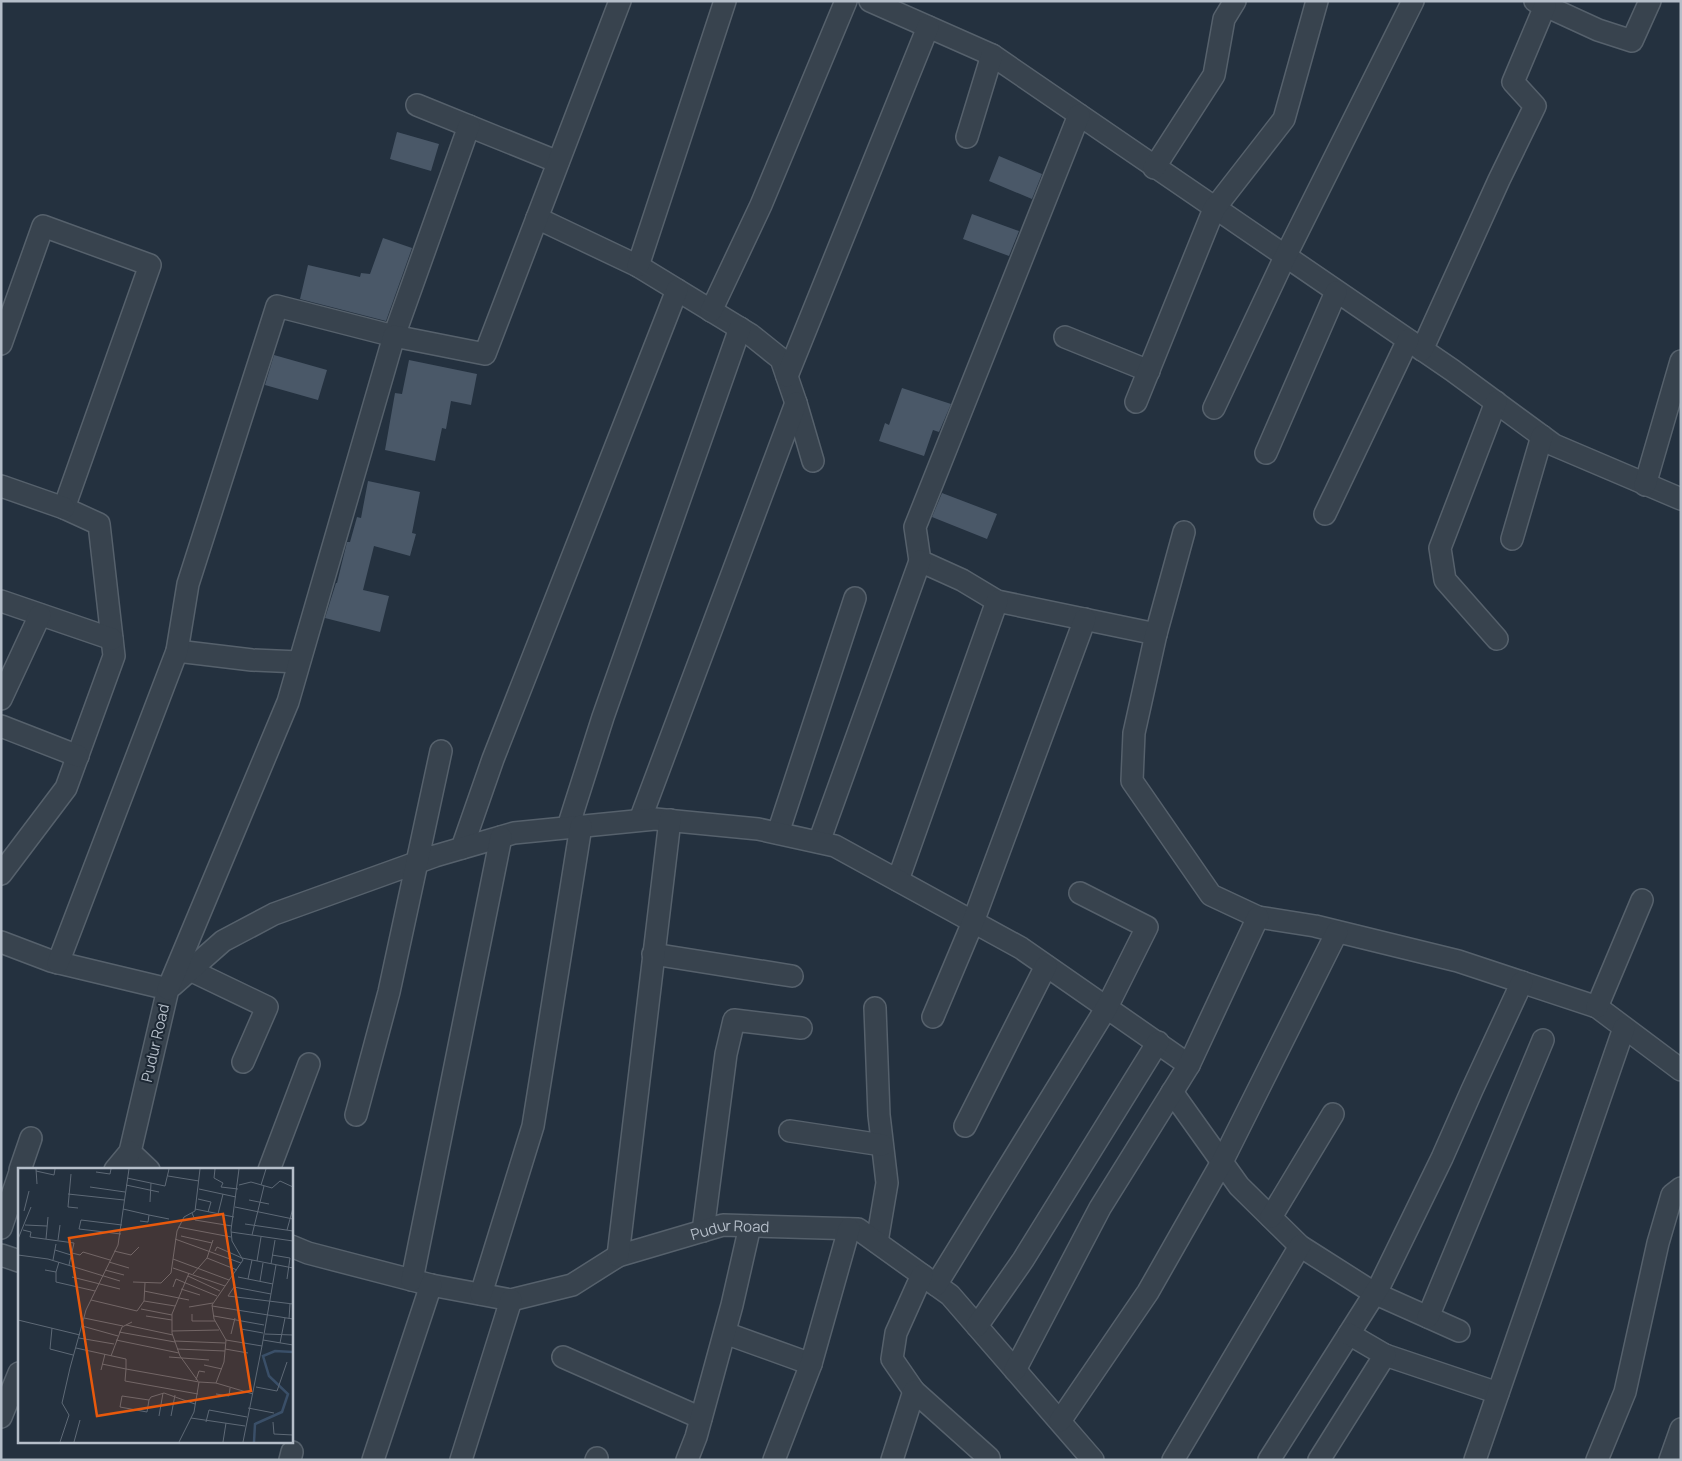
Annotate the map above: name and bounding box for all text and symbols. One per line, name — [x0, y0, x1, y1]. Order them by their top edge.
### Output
street label: Pudur Road — [136, 1002, 174, 1084]
inset map — [18, 1168, 292, 1444]
street label: Pudur Road — [688, 1214, 770, 1245]

